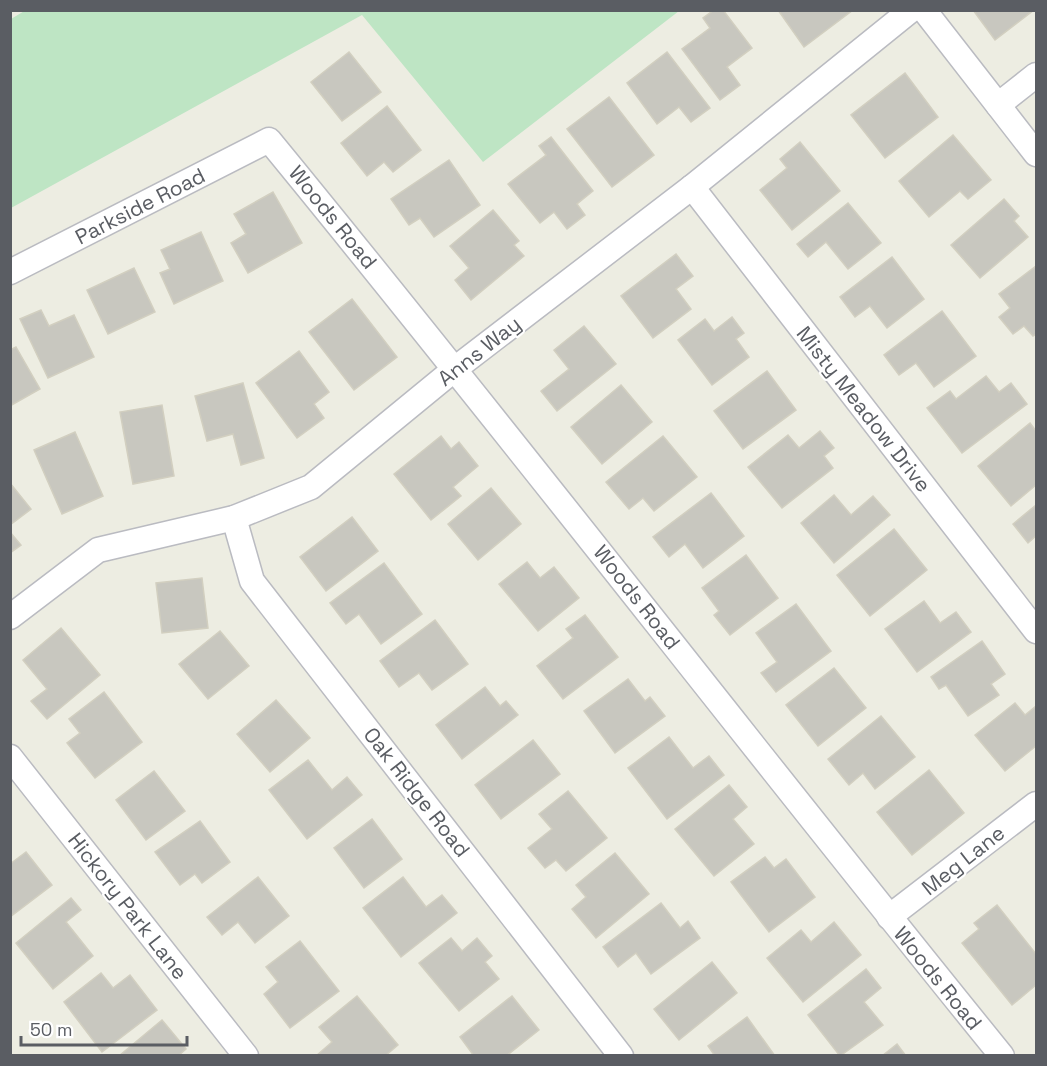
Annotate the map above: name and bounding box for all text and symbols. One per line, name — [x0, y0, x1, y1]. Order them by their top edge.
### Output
street label: Woods Road — [283, 160, 383, 274]
street label: Parkside Road — [70, 162, 210, 250]
street label: Anns Way — [432, 310, 526, 392]
street label: Misty Meadow Drive — [791, 321, 937, 497]
street label: Woods Road — [588, 539, 686, 655]
street label: Oak Ridge Road — [358, 722, 476, 862]
street label: Meg Lane — [916, 819, 1010, 901]
street label: Hickory Park Lane — [62, 827, 194, 985]
street label: Woods Road — [888, 921, 988, 1035]
scale bar — [21, 1009, 188, 1047]
text: 50 m — [30, 1018, 72, 1041]

